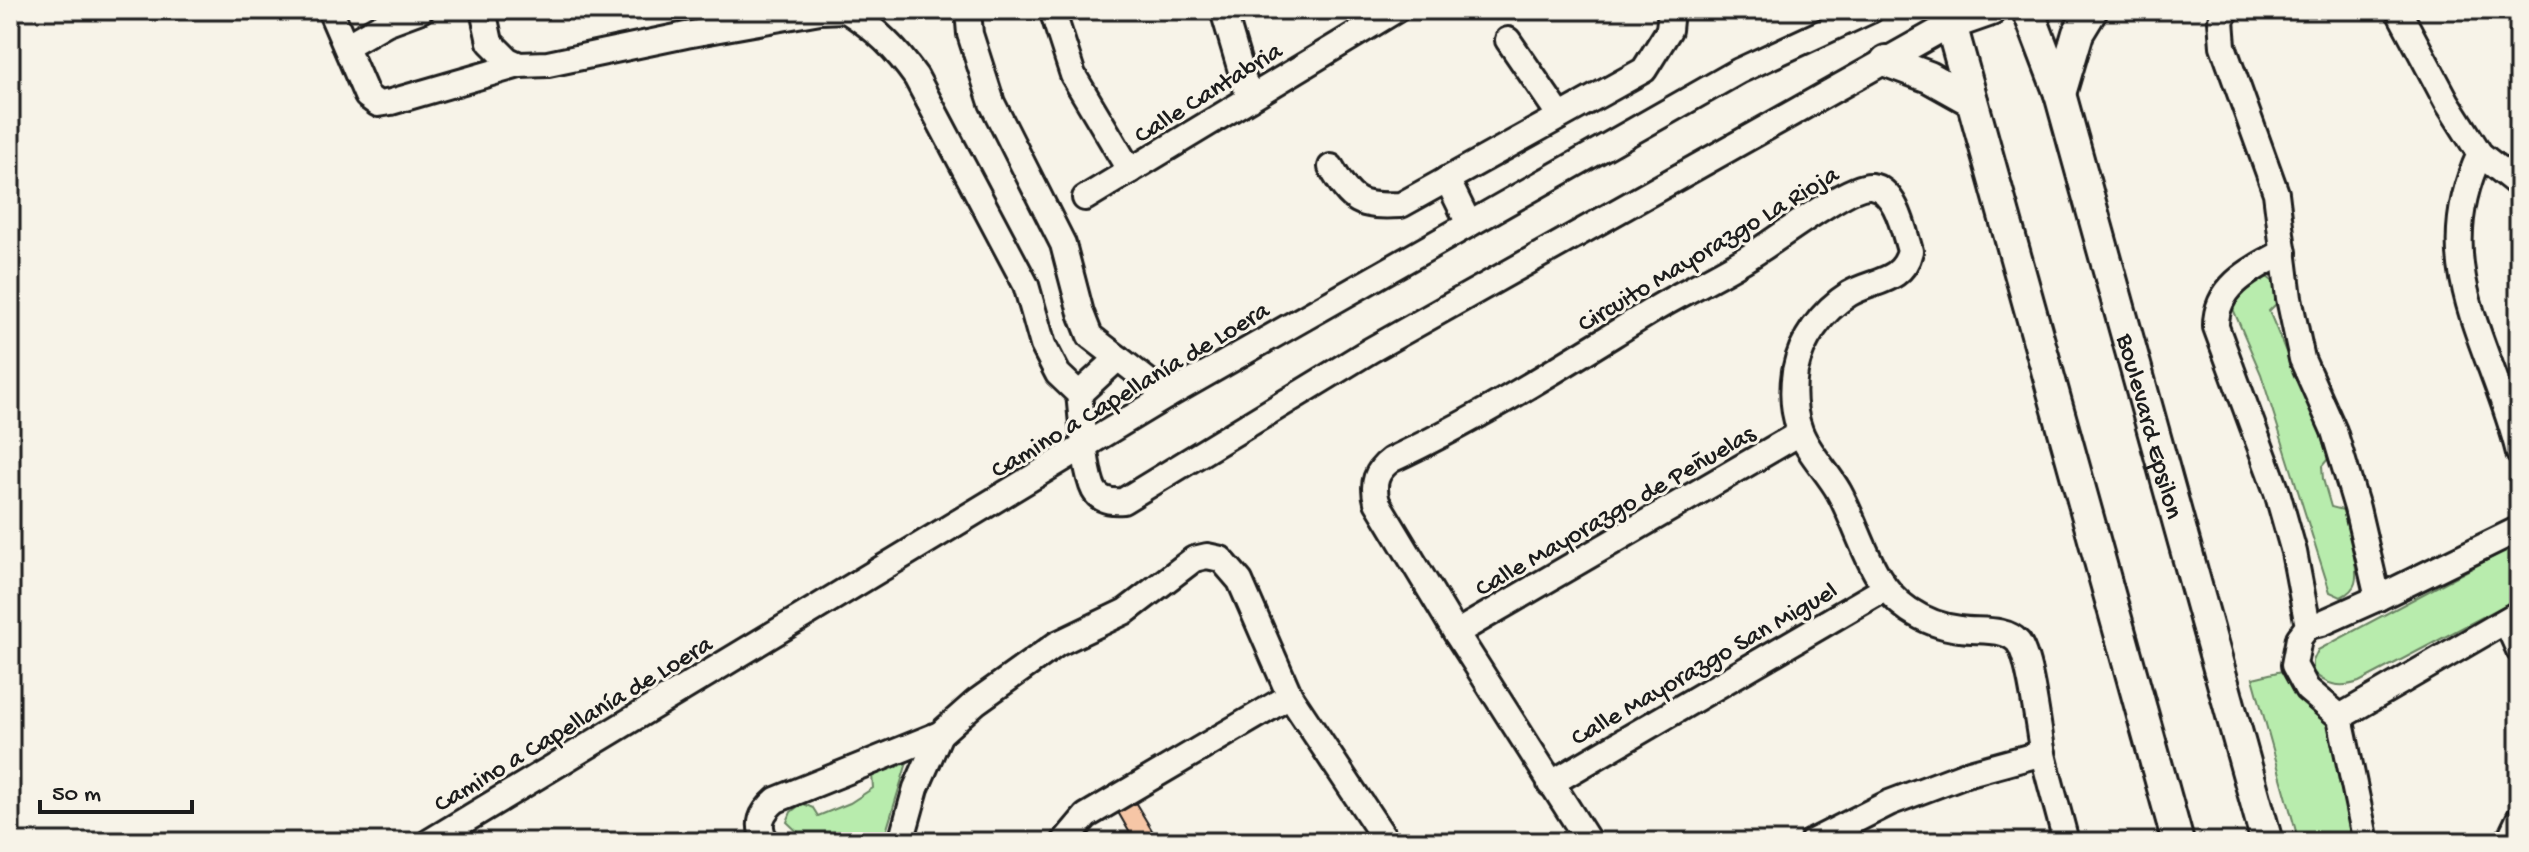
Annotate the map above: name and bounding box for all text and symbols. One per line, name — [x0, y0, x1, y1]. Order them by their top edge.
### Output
street label: Calle Cantabria — [1130, 36, 1290, 153]
street label: Circuito Mayorazgo La Rioja — [1573, 160, 1847, 341]
street label: Camino a Capellanía de Loera — [986, 296, 1277, 487]
street label: Boulevard Epsilon — [2107, 330, 2188, 523]
street label: Calle Mayorazgo de Peñuelas — [1471, 419, 1763, 606]
street label: Calle Mayorazgo San Miguel — [1566, 577, 1844, 755]
street label: Camino a Capellanía de Loera — [429, 630, 720, 821]
scale bar — [40, 764, 192, 814]
text: 50 m — [52, 781, 101, 810]

